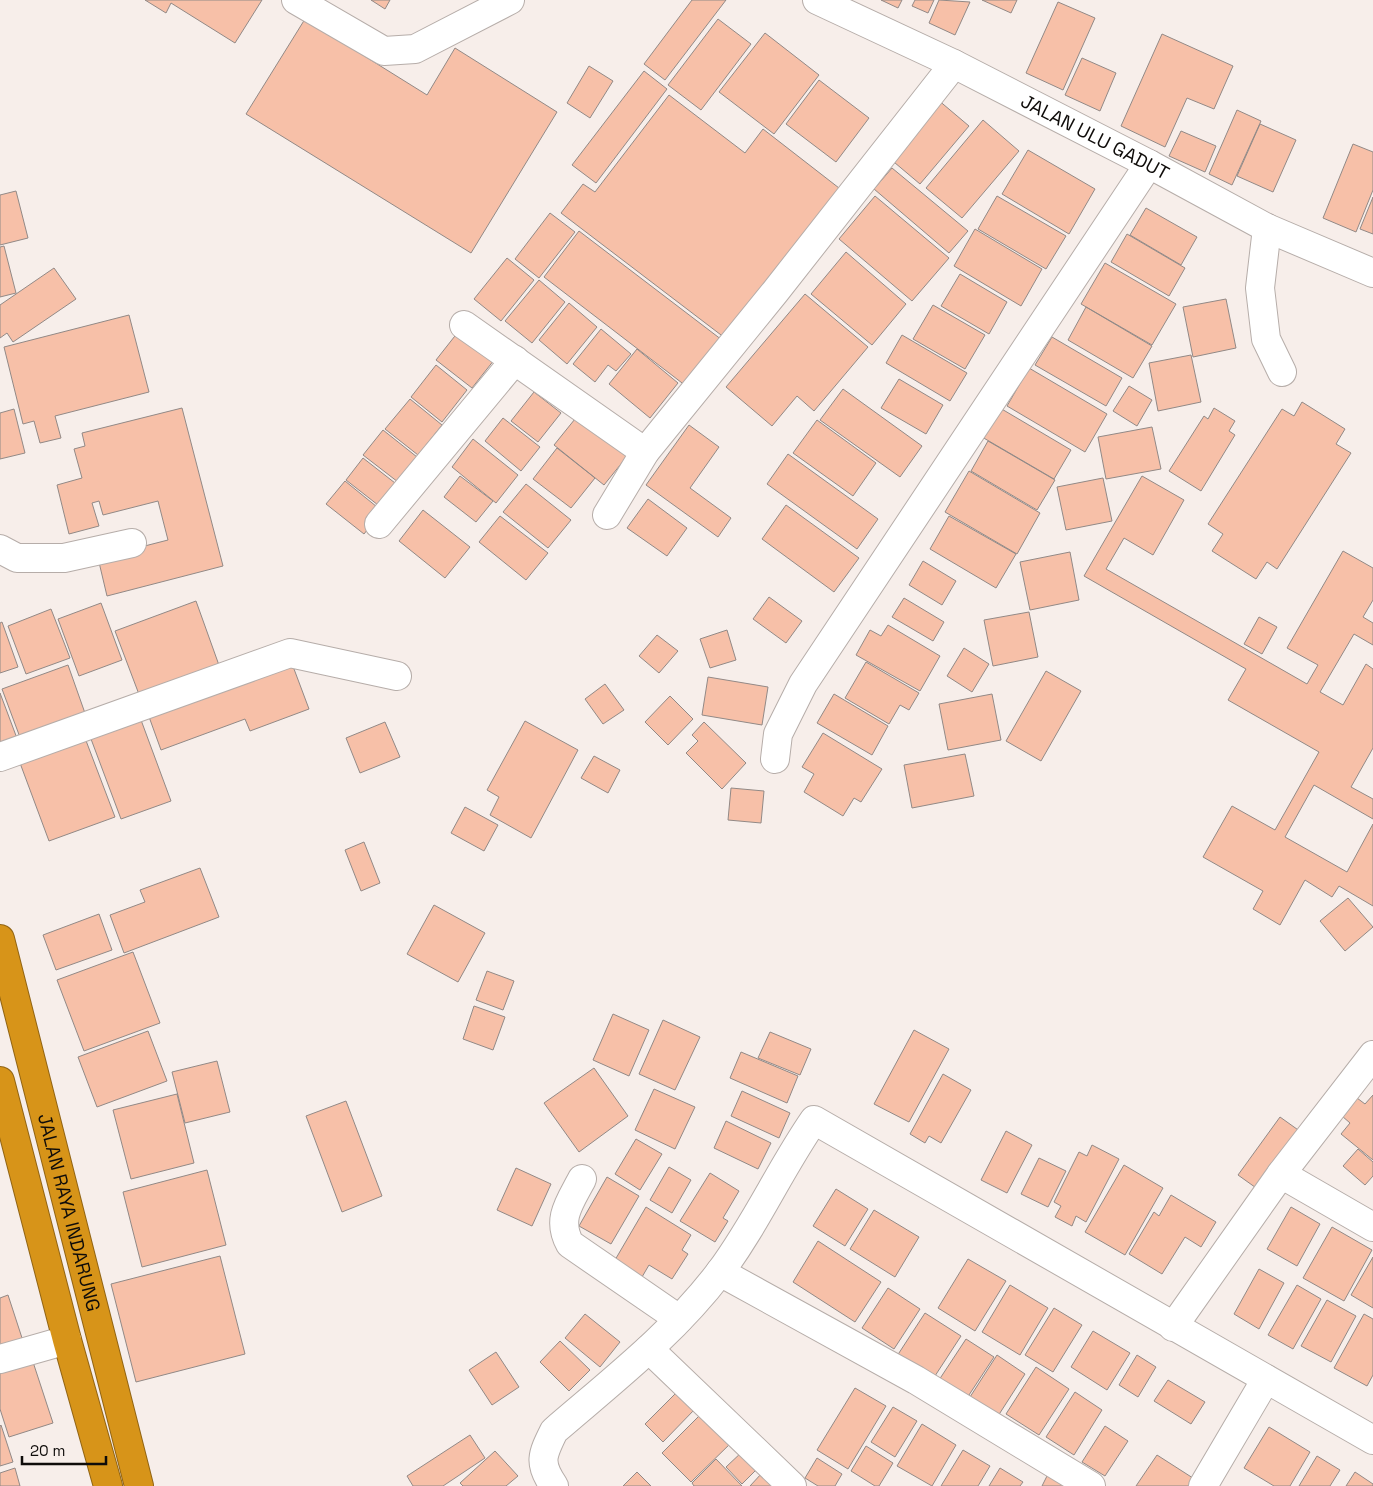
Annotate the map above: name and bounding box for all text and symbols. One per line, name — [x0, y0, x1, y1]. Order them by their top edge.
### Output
street label: JALAN ULU GADUT — [1017, 88, 1174, 185]
street label: JALAN RAYA INDARUNG — [32, 1111, 107, 1314]
scale bar — [22, 1434, 106, 1466]
text: 20 m — [30, 1441, 65, 1460]

